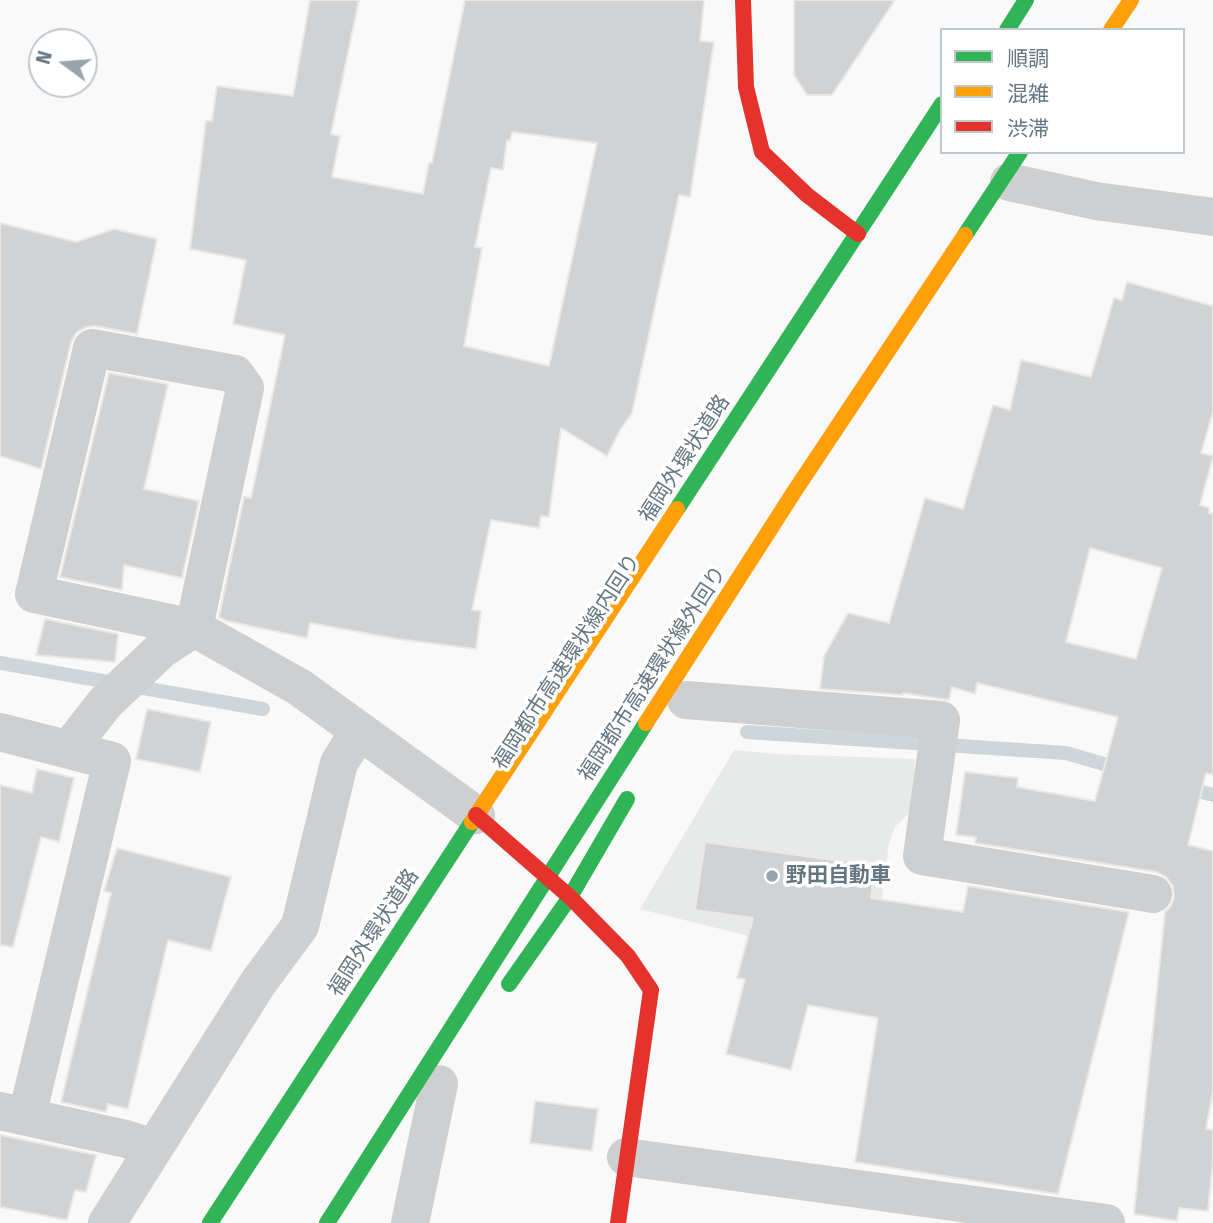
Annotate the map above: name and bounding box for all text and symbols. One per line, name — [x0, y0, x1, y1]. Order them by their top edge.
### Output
north arrow — [28, 28, 98, 98]
legend — [940, 28, 1185, 154]
text: 順調 — [1007, 46, 1049, 72]
text: N — [31, 48, 57, 67]
text: 混雑 — [1007, 81, 1049, 107]
text: 渋滞 — [1007, 116, 1049, 142]
street label: 福岡外環状道路 — [634, 390, 736, 528]
street label: 福岡都市高速環状線内回り — [488, 549, 646, 775]
street label: 福岡都市高速環状線外回り — [574, 561, 732, 787]
place label: 野田自動車 — [786, 863, 891, 889]
street label: 福岡外環状道路 — [323, 864, 425, 1002]
marker: 野田自動車 — [764, 868, 780, 884]

